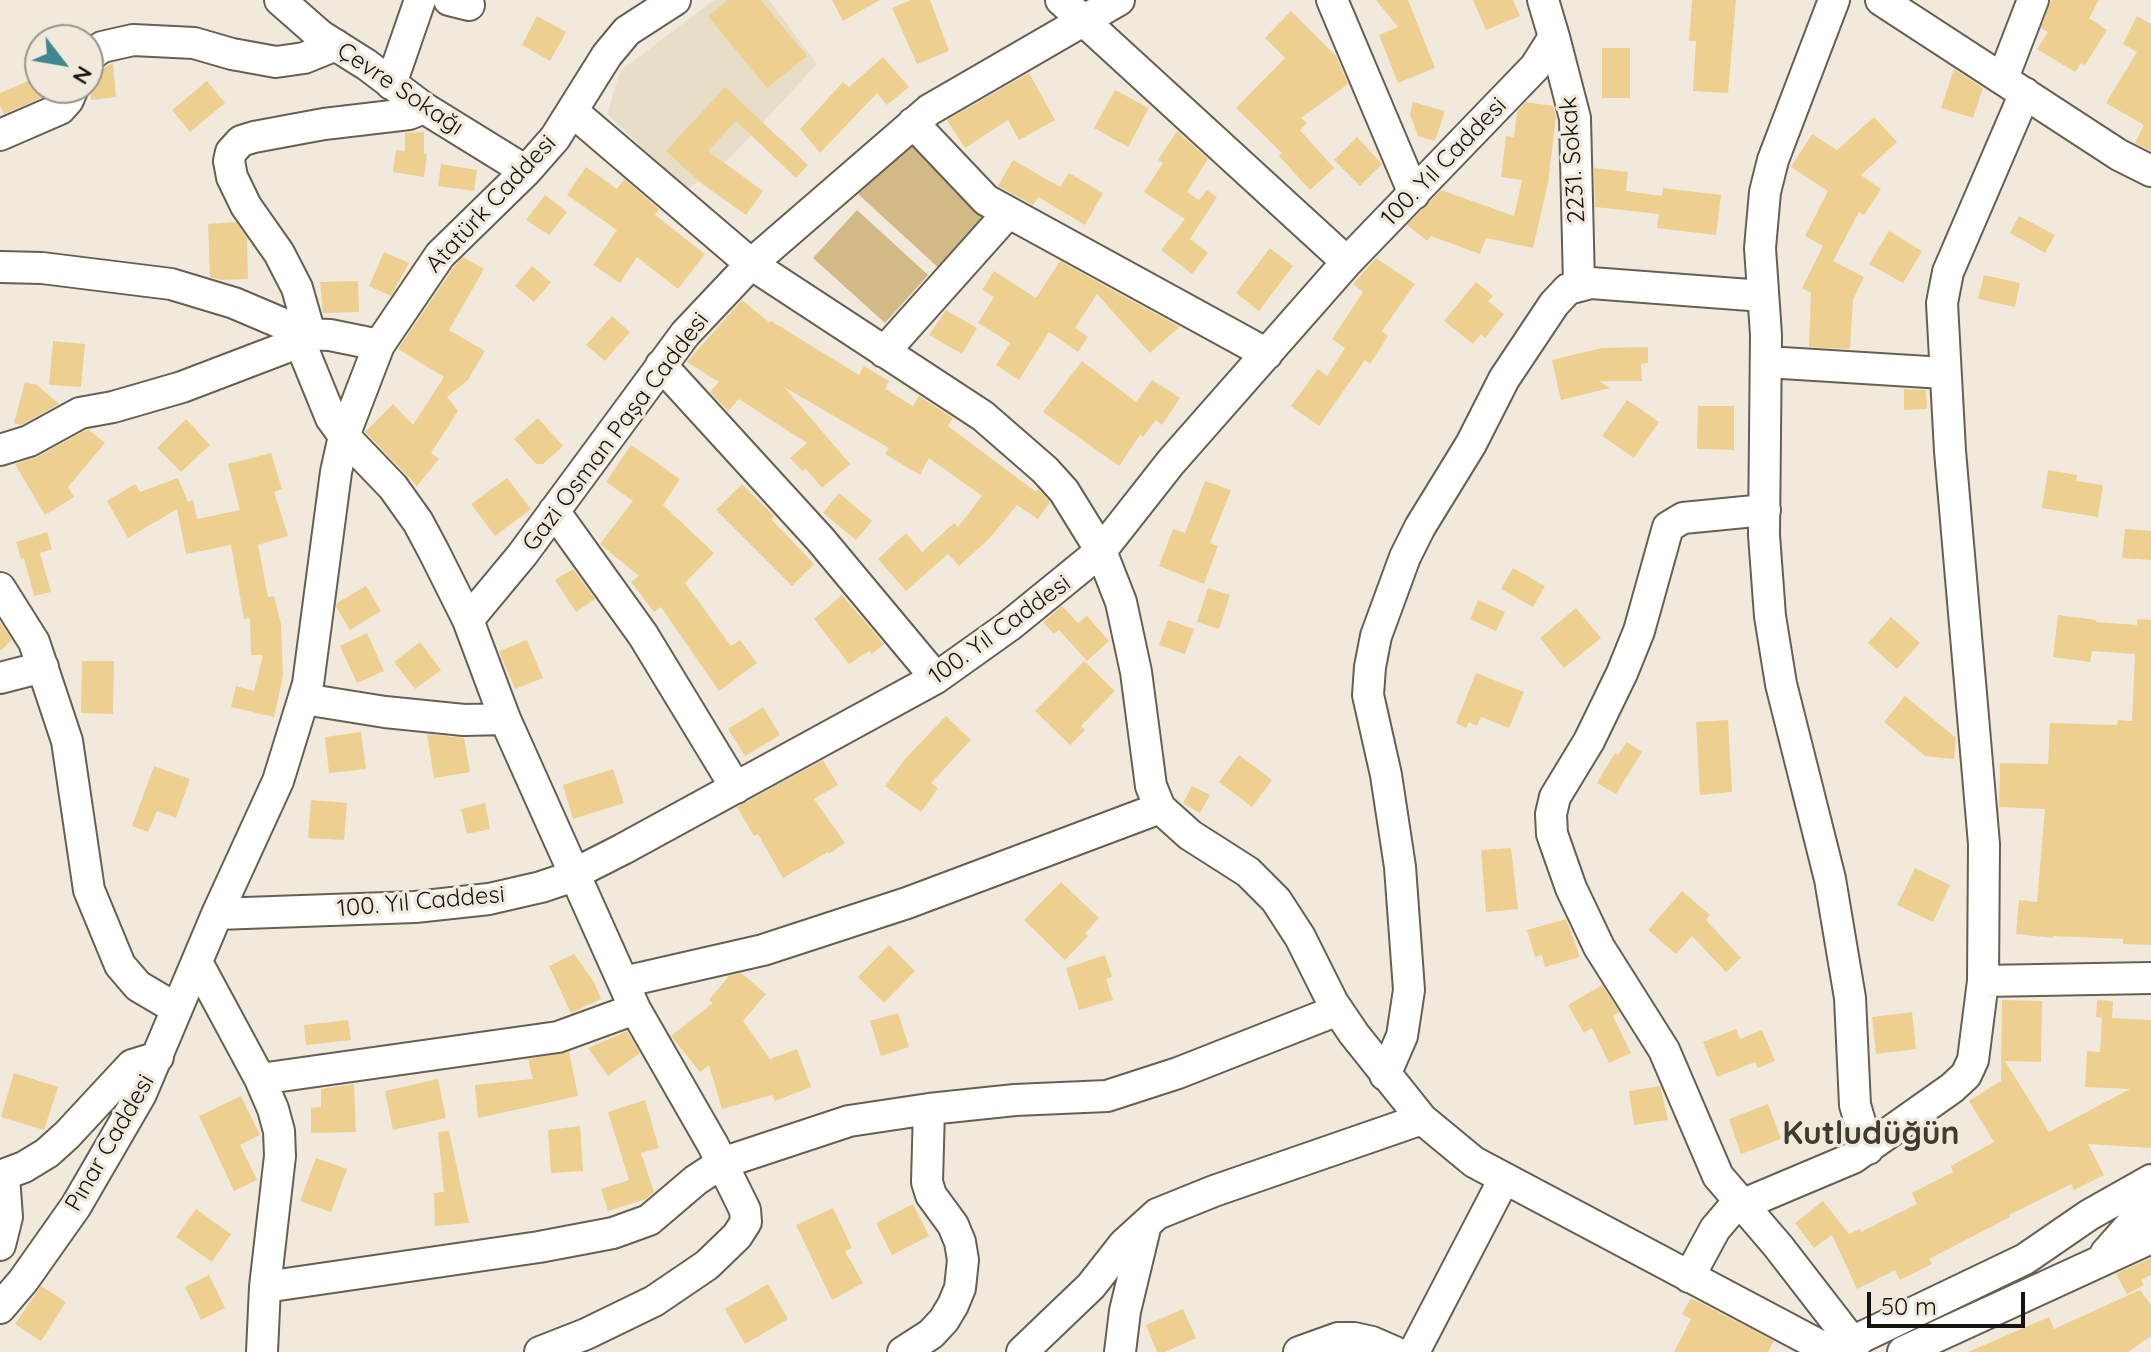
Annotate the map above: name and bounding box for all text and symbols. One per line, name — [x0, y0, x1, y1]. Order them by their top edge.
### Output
north arrow — [24, 24, 104, 104]
street label: Çevre Sokağı — [331, 36, 469, 142]
text: N — [67, 61, 99, 89]
street label: 100. Yıl Caddesi — [1375, 91, 1513, 233]
street label: 2231. Sokak — [1554, 96, 1592, 224]
street label: Atatürk Caddesi — [420, 129, 562, 279]
street label: Gazi Osman Paşa Caddesi — [517, 307, 715, 557]
street label: 100. Yıl Caddesi — [923, 569, 1077, 691]
street label: 100. Yıl Caddesi — [336, 880, 506, 924]
street label: Pınar Caddesi — [59, 1070, 161, 1216]
district label: Kutludüğün — [1782, 1115, 1960, 1153]
scale bar — [1871, 1276, 2029, 1326]
text: 50 m — [1881, 1291, 1937, 1321]

